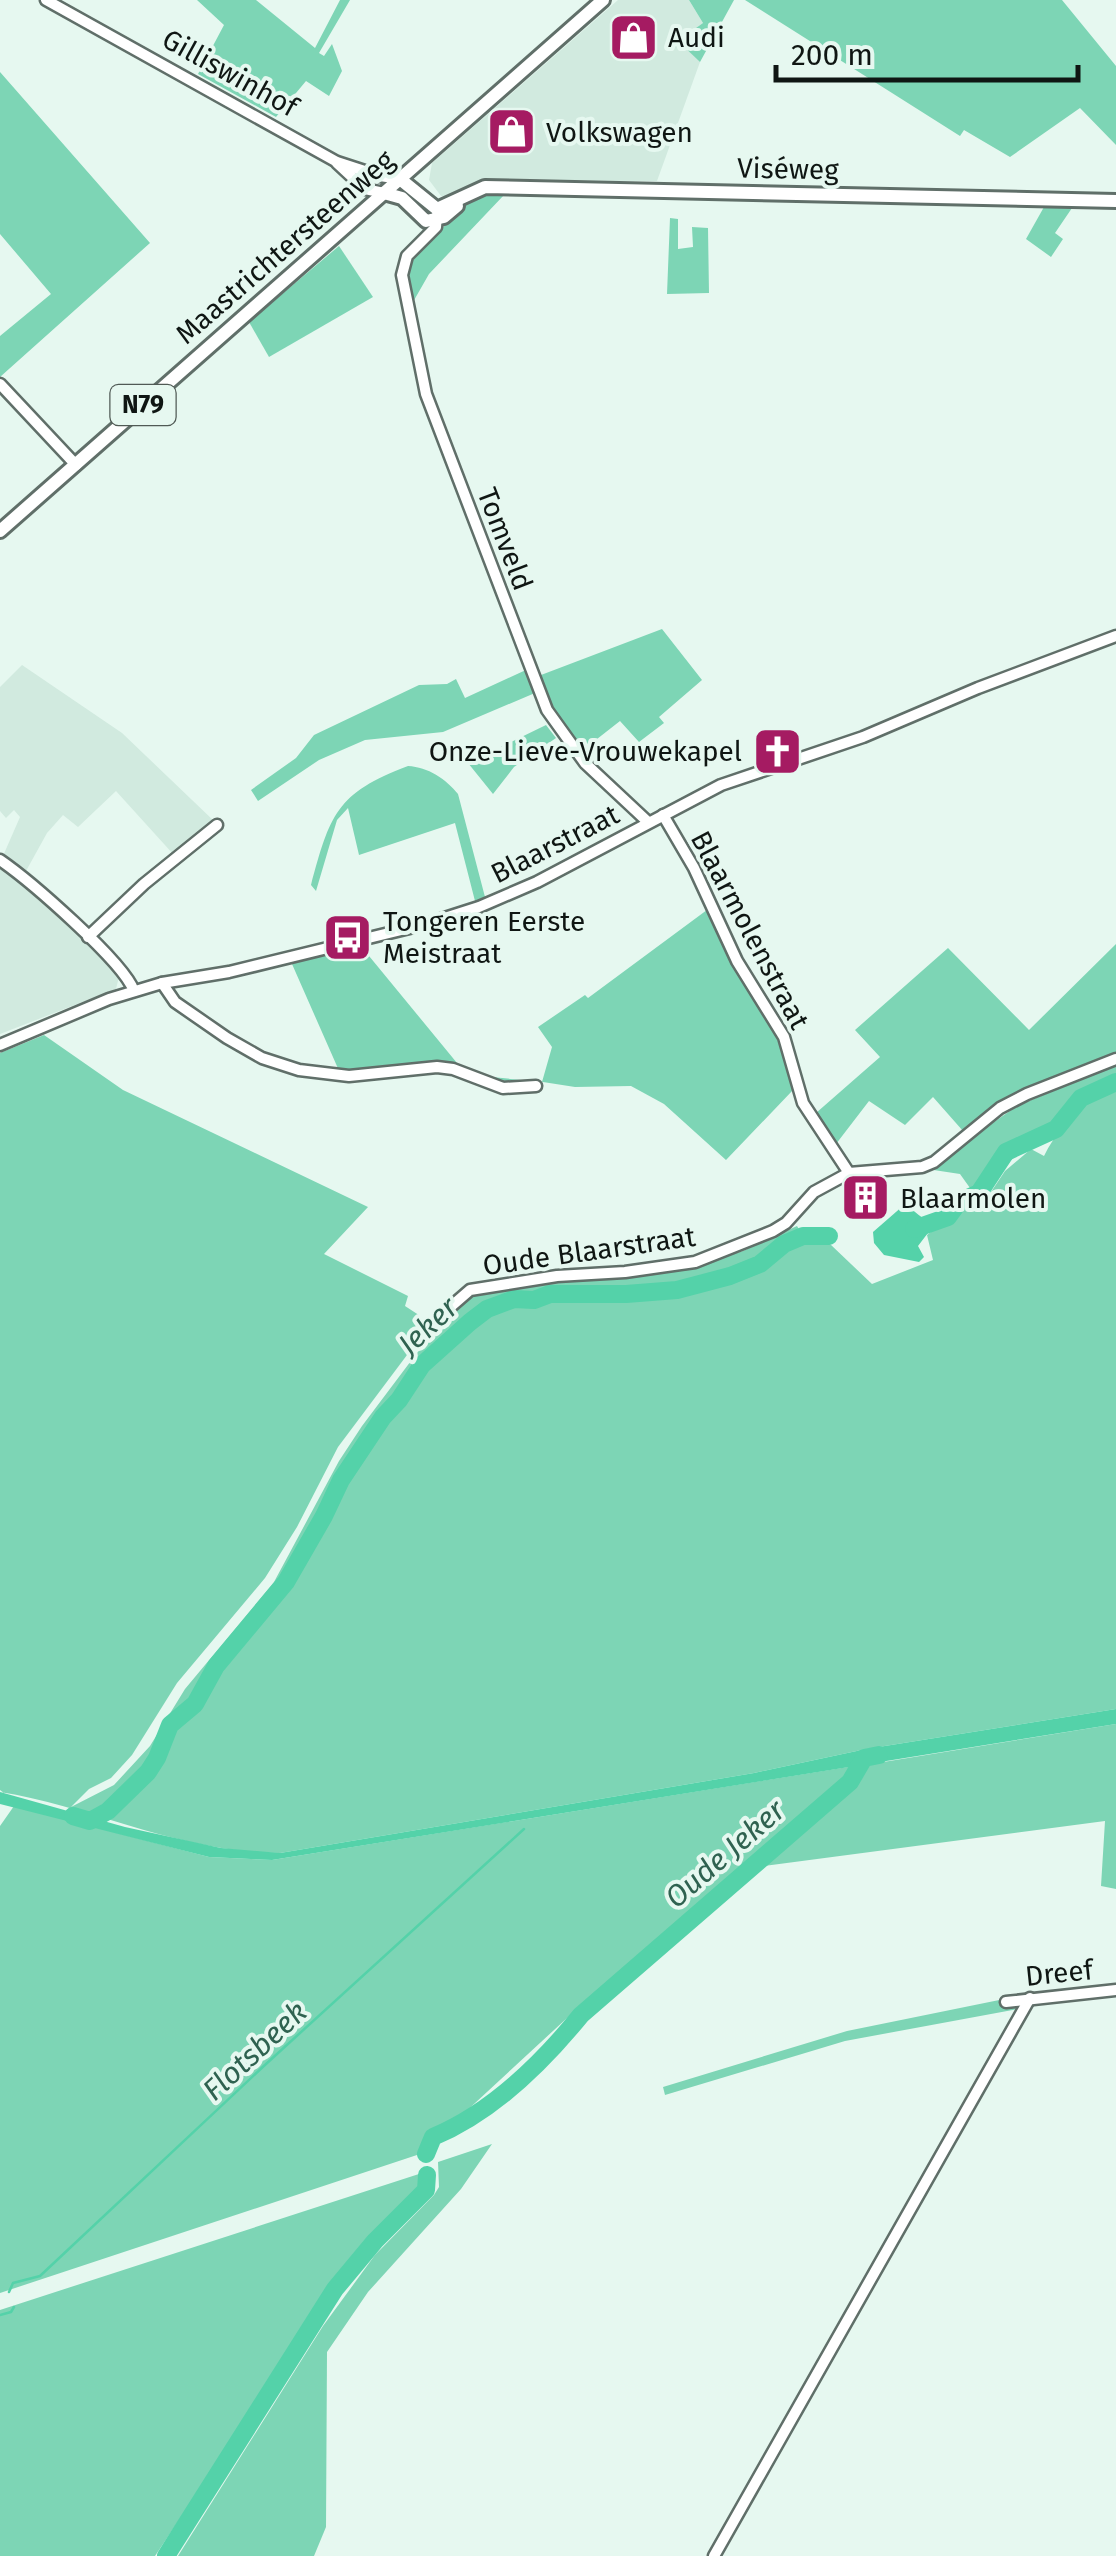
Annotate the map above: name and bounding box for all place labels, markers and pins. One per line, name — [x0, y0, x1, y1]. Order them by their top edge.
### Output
shop icon: Audi — [607, 11, 659, 63]
place label: Audi — [668, 21, 725, 54]
shop icon: Volkswagen — [485, 106, 537, 158]
place label: Volkswagen — [546, 116, 693, 149]
church icon: Onze-Lieve-Vrouwekapel — [751, 725, 803, 777]
place label: Onze-Lieve-Vrouwekapel — [429, 735, 742, 768]
place label: Tongeren Eerste Meistraat — [383, 905, 585, 970]
bus stop icon: Tongeren Eerste Meistraat — [322, 911, 374, 963]
building icon: Blaarmolen — [839, 1172, 891, 1224]
place label: Blaarmolen — [900, 1182, 1046, 1215]

